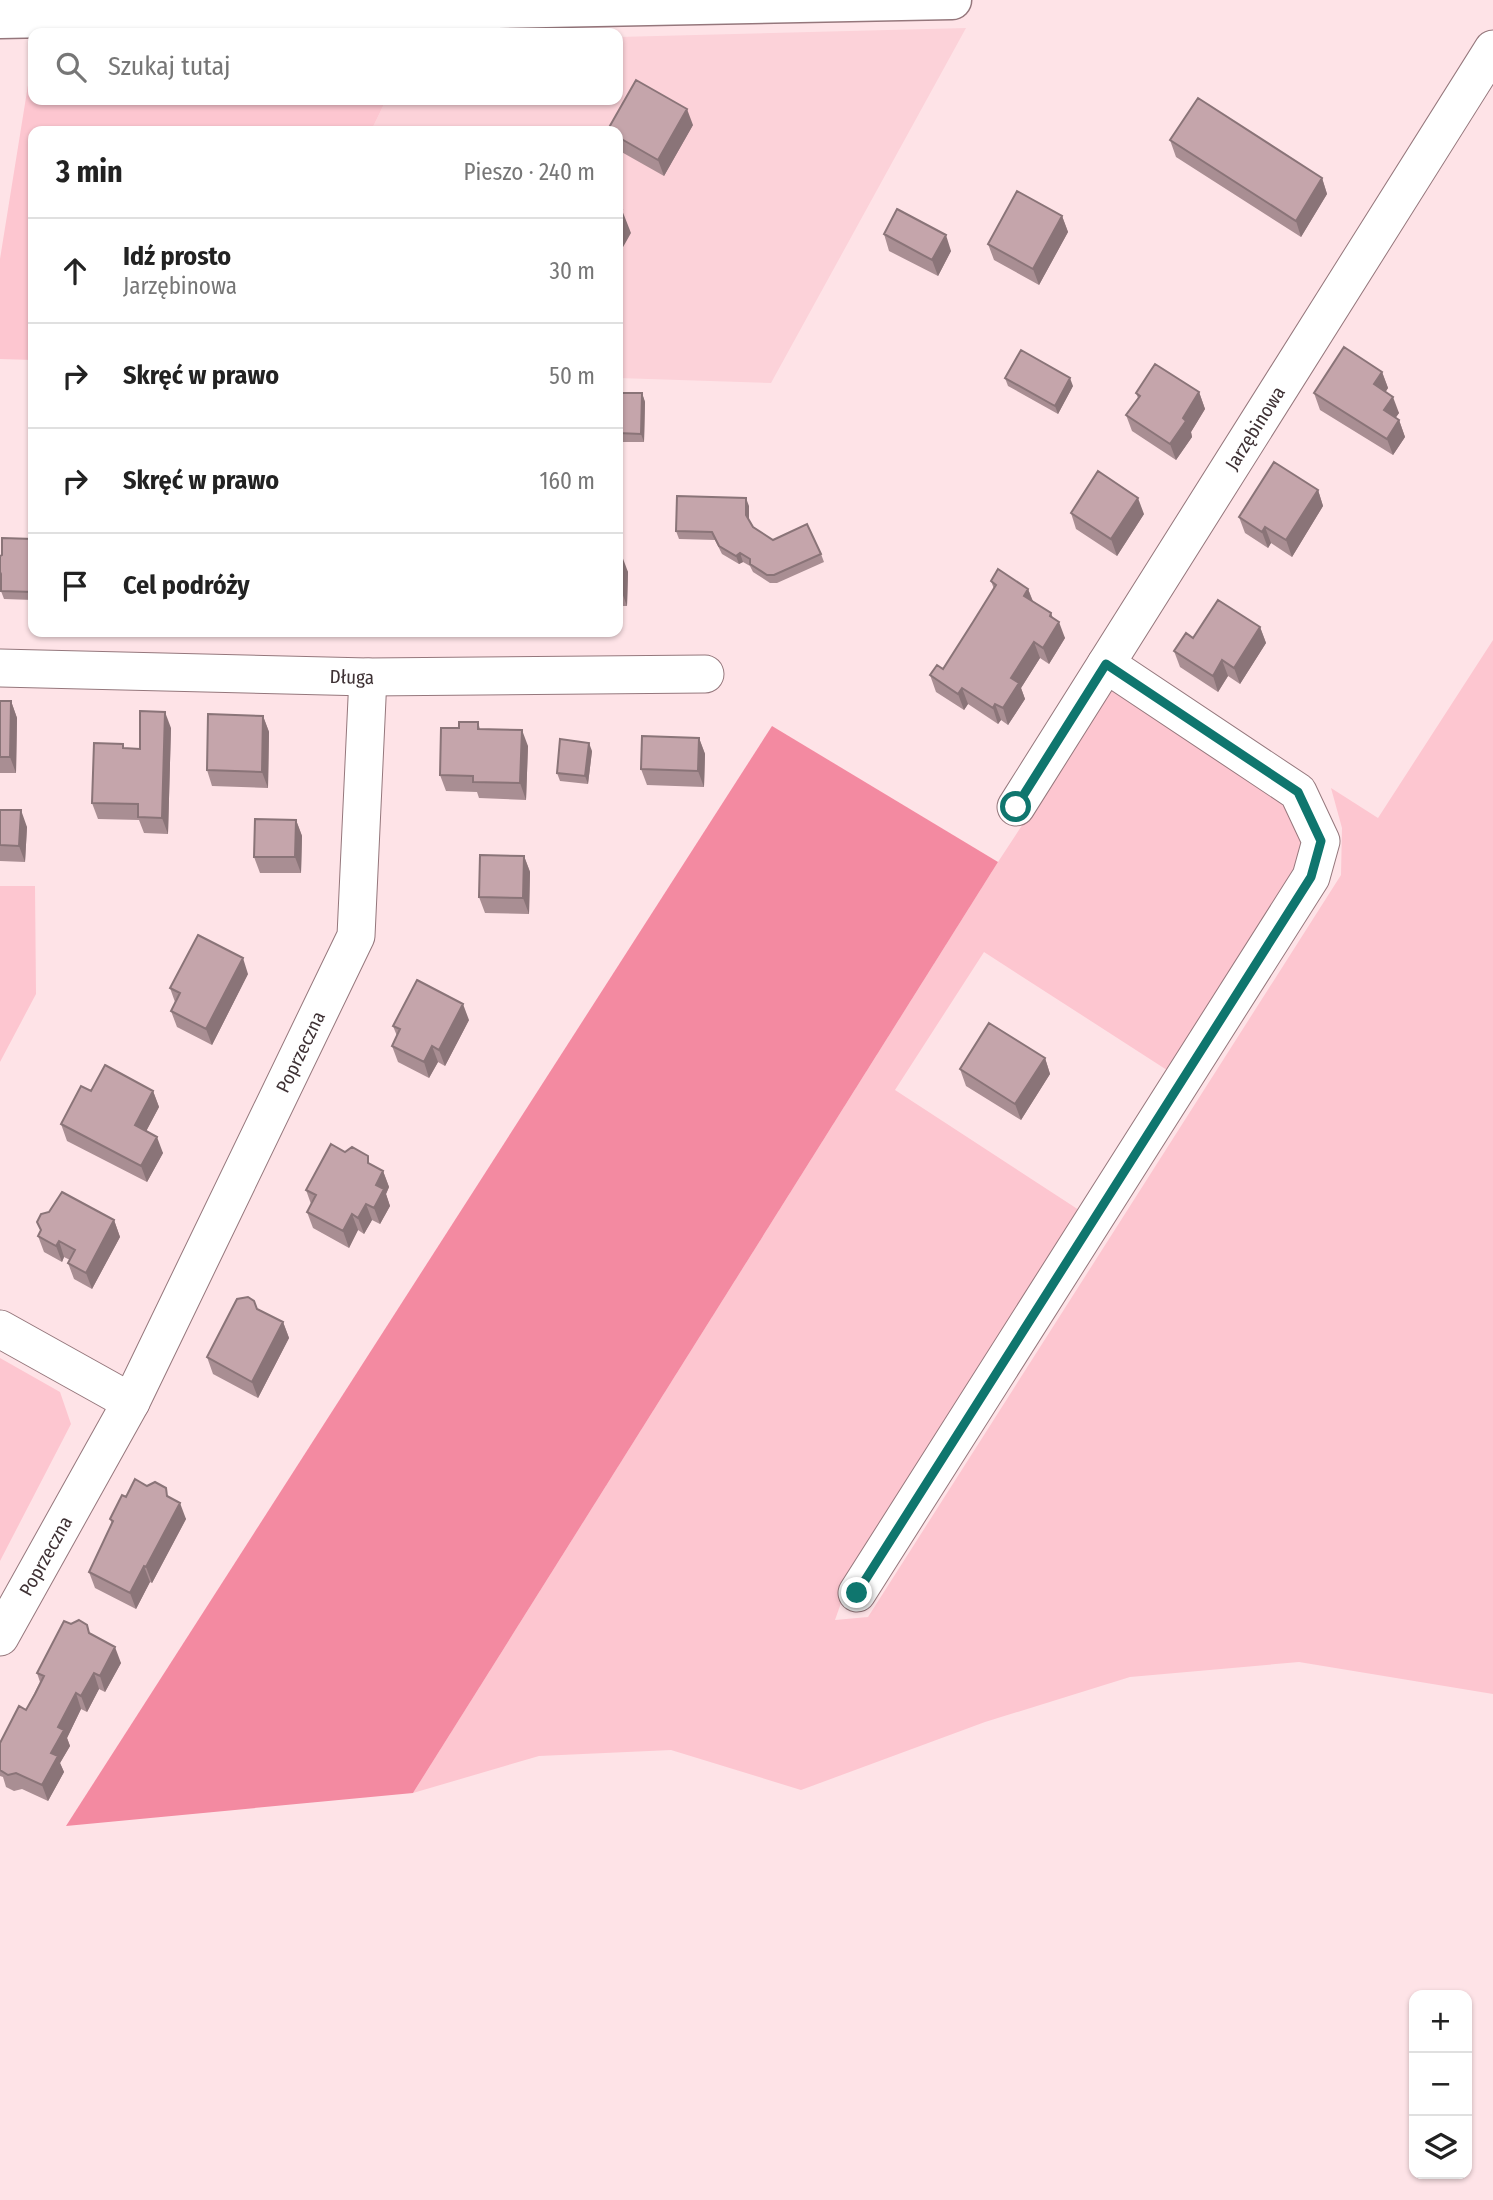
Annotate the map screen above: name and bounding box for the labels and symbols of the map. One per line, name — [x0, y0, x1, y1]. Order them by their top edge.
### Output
street label: Jarzębinowa — [1220, 382, 1289, 474]
street label: Długa — [329, 665, 374, 689]
route start — [1000, 791, 1031, 822]
street label: Poprzeczna — [271, 1007, 330, 1096]
street label: Poprzeczna — [14, 1512, 77, 1600]
route end — [841, 1577, 872, 1608]

